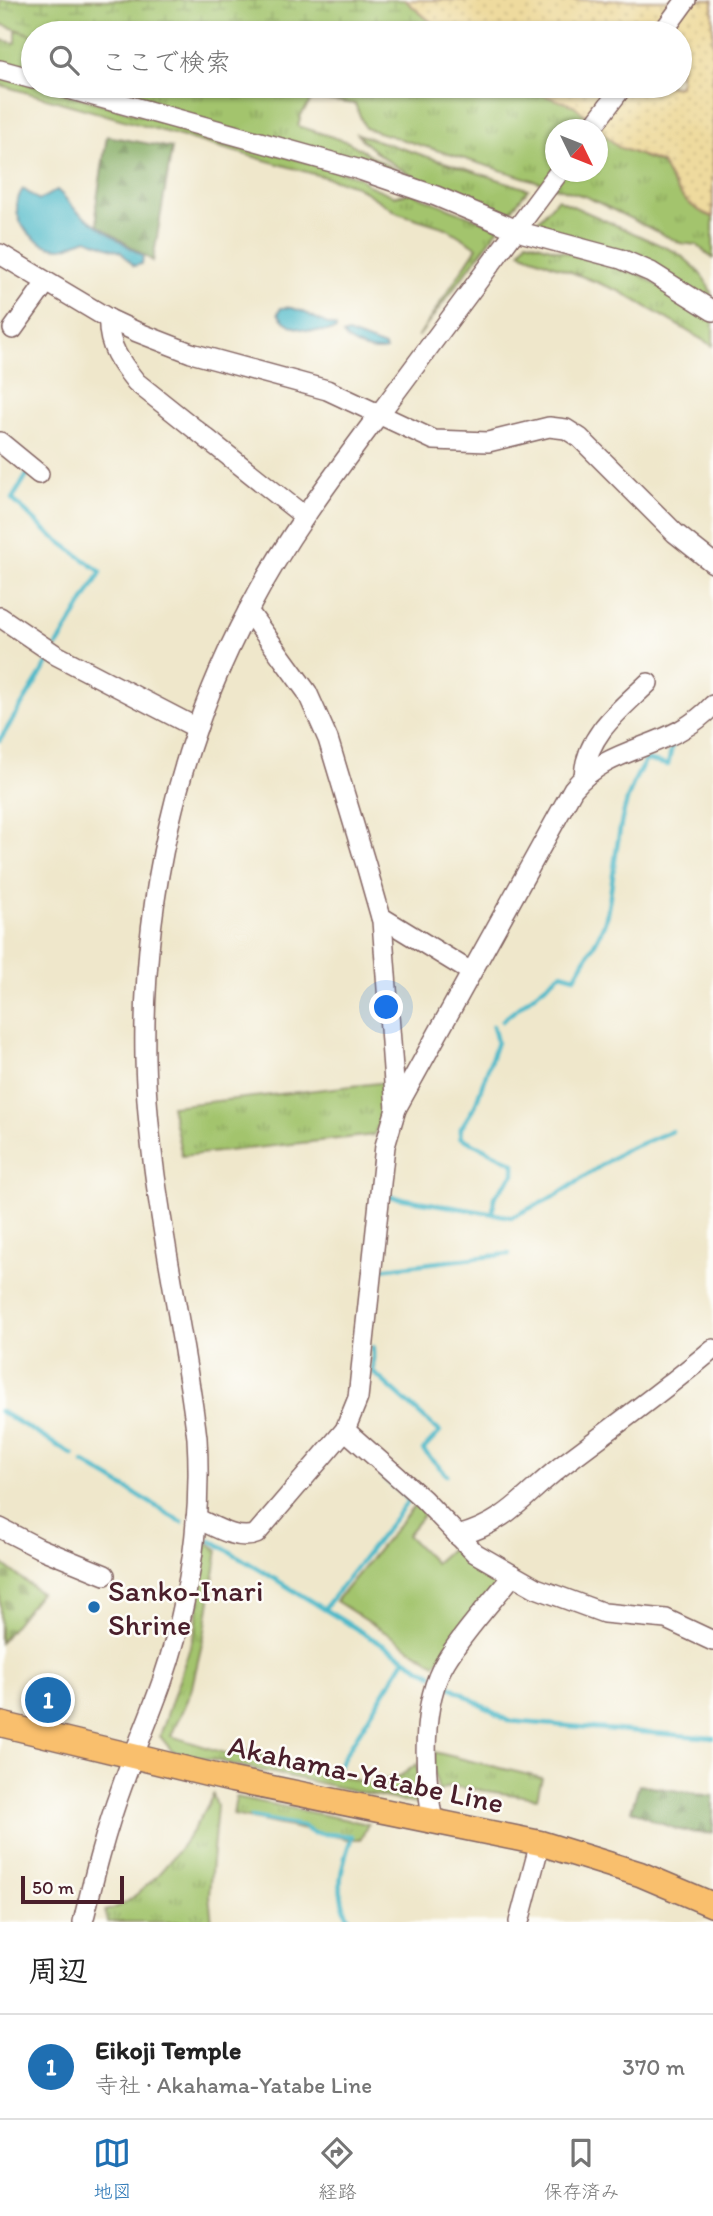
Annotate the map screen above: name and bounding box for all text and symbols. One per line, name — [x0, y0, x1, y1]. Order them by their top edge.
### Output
search box — [21, 21, 692, 98]
icon: search — [45, 41, 83, 79]
text: ここで検索 — [101, 46, 231, 78]
north arrow — [545, 119, 608, 182]
your location — [369, 990, 403, 1024]
place label: Sanko-Inari Shrine — [108, 1572, 263, 1643]
marker: Sanko-Inari Shrine — [86, 1599, 102, 1615]
pin: 1 — [25, 1674, 71, 1726]
street label: Akahama-Yatabe Line — [225, 1727, 507, 1821]
scale bar — [21, 1873, 124, 1905]
text: 50 m — [32, 1876, 74, 1899]
text: 周辺 — [28, 1952, 88, 1989]
text: Eikoji Temple — [95, 2034, 241, 2066]
text: 1 — [46, 2053, 56, 2081]
text: 370 m — [622, 2053, 685, 2081]
text: 寺社 · Akahama-Yatabe Line — [95, 2071, 372, 2099]
tab: 地図 — [93, 2134, 132, 2203]
tab: 経路 — [318, 2134, 357, 2203]
tab: 保存済み — [543, 2134, 620, 2203]

